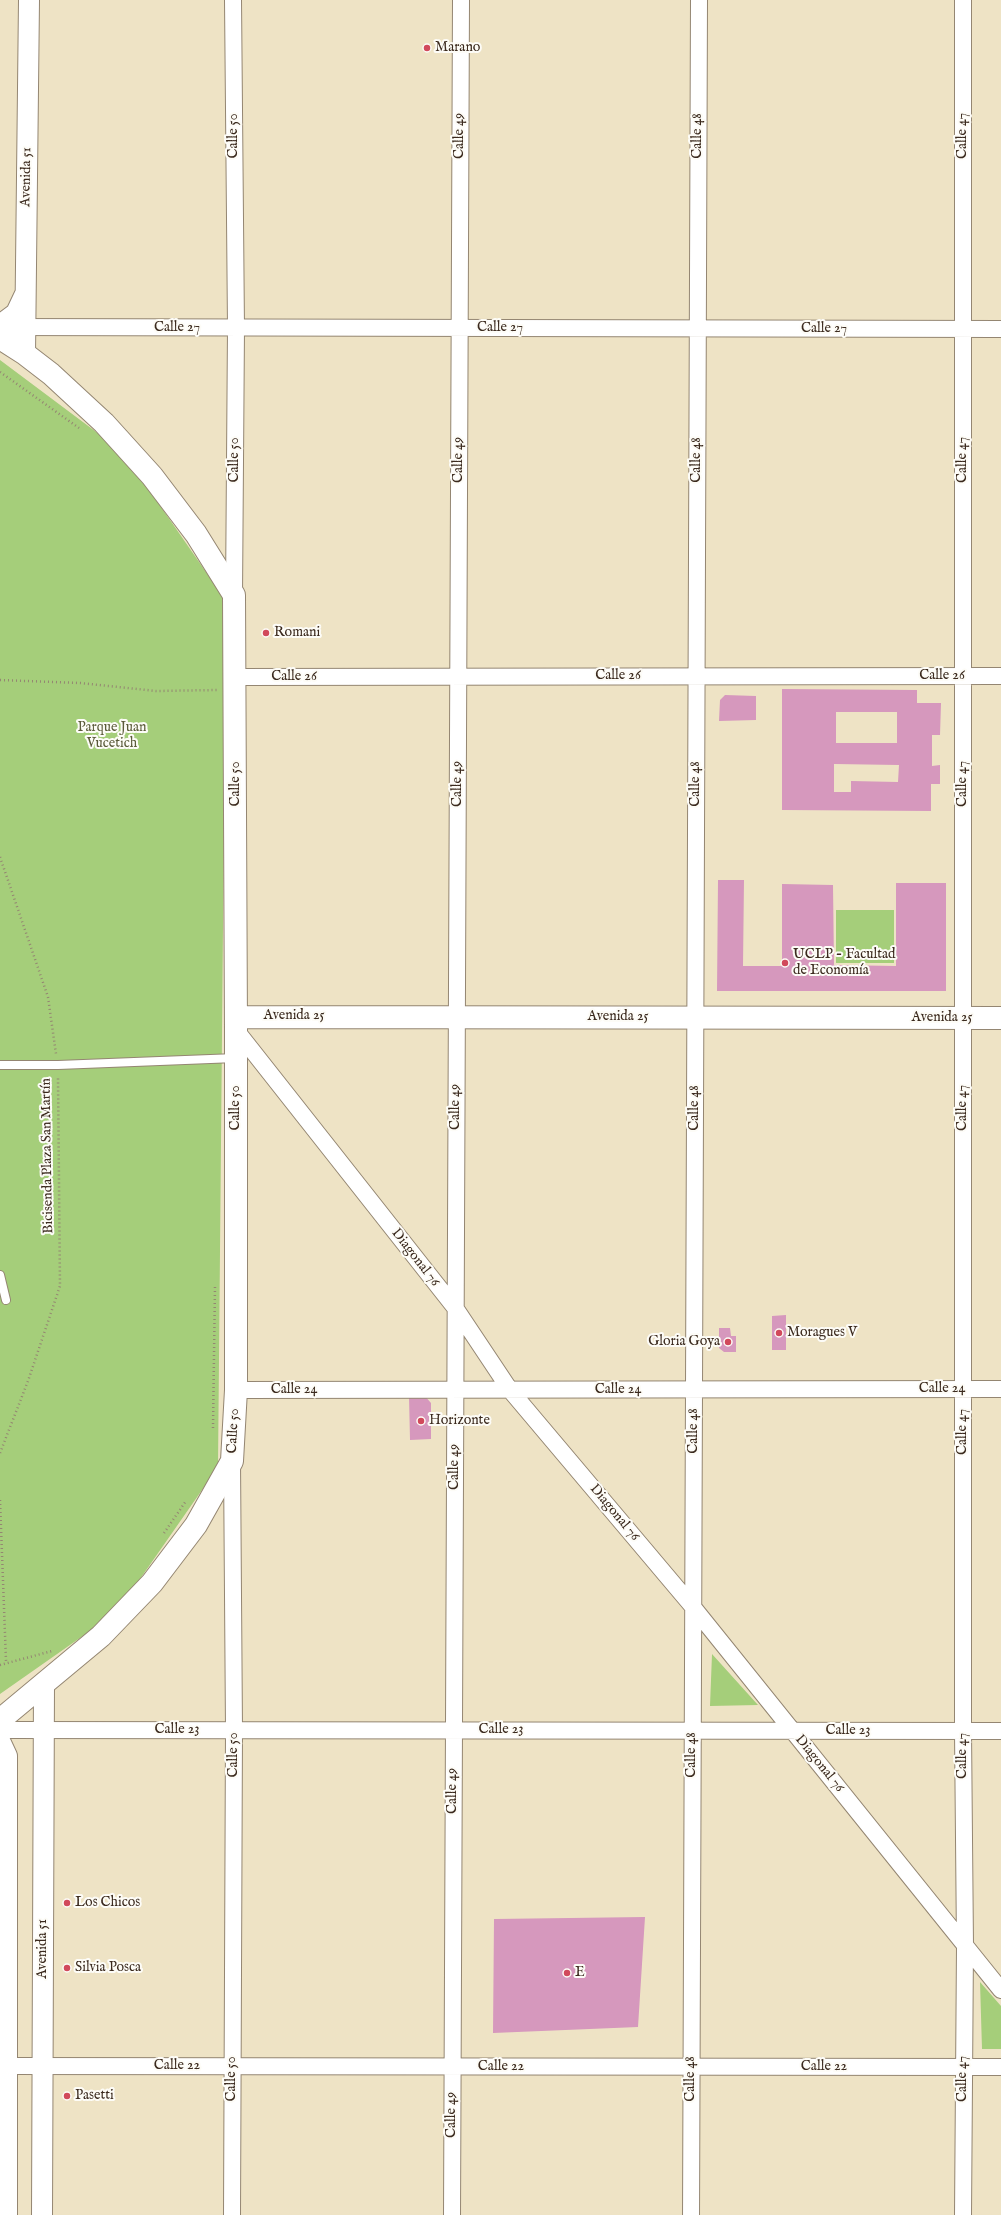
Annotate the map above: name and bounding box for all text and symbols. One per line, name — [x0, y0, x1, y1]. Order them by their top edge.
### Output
place label: Marano — [435, 40, 480, 56]
marker: Marano — [422, 43, 432, 53]
street label: Calle 50 — [226, 113, 242, 159]
street label: Calle 49 — [452, 113, 468, 159]
street label: Calle 48 — [690, 113, 706, 159]
street label: Calle 47 — [955, 113, 971, 159]
street label: Avenida 51 — [18, 147, 36, 207]
street label: Calle 27 — [154, 320, 200, 336]
street label: Calle 27 — [477, 320, 523, 336]
street label: Calle 27 — [801, 321, 847, 337]
street label: Calle 50 — [227, 437, 243, 483]
street label: Calle 49 — [451, 437, 467, 483]
street label: Calle 48 — [689, 437, 705, 483]
street label: Calle 47 — [955, 437, 971, 483]
place label: Romani — [274, 625, 320, 641]
marker: Romani — [261, 628, 271, 638]
street label: Calle 26 — [595, 668, 641, 684]
street label: Calle 26 — [919, 668, 965, 684]
street label: Calle 26 — [271, 669, 317, 685]
park label: Parque Juan Vucetich — [78, 720, 146, 752]
street label: Calle 50 — [228, 761, 244, 807]
street label: Calle 49 — [450, 761, 466, 807]
street label: Calle 48 — [688, 761, 704, 807]
street label: Calle 47 — [955, 761, 971, 807]
place label: UCLP - Facultad de Economía — [793, 947, 896, 980]
marker: UCLP - Facultad de Economía — [780, 958, 790, 968]
street label: Avenida 25 — [263, 1008, 325, 1024]
street label: Avenida 25 — [587, 1009, 649, 1025]
street label: Avenida 25 — [911, 1010, 973, 1026]
street label: Bicisenda Plaza San Martín — [38, 1078, 58, 1234]
street label: Calle 49 — [448, 1084, 464, 1130]
street label: Calle 50 — [228, 1085, 244, 1131]
street label: Calle 48 — [687, 1085, 703, 1131]
street label: Calle 47 — [955, 1085, 971, 1131]
street label: Diagonal 76 — [387, 1226, 443, 1290]
place label: Moragues V — [787, 1325, 857, 1341]
marker: Moragues V — [774, 1328, 784, 1338]
place label: Gloria Goya — [648, 1334, 720, 1350]
marker: Gloria Goya — [723, 1337, 733, 1347]
street label: Calle 24 — [919, 1381, 965, 1397]
street label: Calle 24 — [271, 1382, 317, 1398]
street label: Calle 24 — [595, 1382, 641, 1398]
street label: Calle 50 — [224, 1408, 244, 1454]
street label: Calle 48 — [686, 1408, 702, 1454]
street label: Calle 47 — [955, 1409, 971, 1455]
place label: Horizonte — [429, 1413, 490, 1429]
marker: Horizonte — [416, 1416, 426, 1426]
street label: Calle 49 — [447, 1444, 463, 1490]
street label: Diagonal 76 — [585, 1481, 643, 1545]
street label: Calle 23 — [155, 1722, 199, 1738]
street label: Calle 23 — [479, 1722, 523, 1738]
street label: Calle 23 — [826, 1723, 870, 1739]
street label: Calle 50 — [226, 1732, 242, 1778]
street label: Calle 48 — [684, 1732, 700, 1778]
street label: Diagonal 76 — [791, 1732, 847, 1796]
street label: Calle 47 — [955, 1733, 971, 1779]
street label: Calle 49 — [445, 1768, 461, 1814]
place label: Los Chicos — [75, 1895, 140, 1911]
marker: Los Chicos — [62, 1898, 72, 1908]
street label: Avenida 51 — [35, 1919, 51, 1979]
place label: Silvia Posca — [75, 1960, 141, 1976]
marker: Silvia Posca — [62, 1963, 72, 1973]
place label: E — [575, 1965, 585, 1981]
marker: E — [562, 1968, 572, 1978]
street label: Calle 50 — [224, 2056, 240, 2102]
street label: Calle 48 — [683, 2056, 699, 2102]
street label: Calle 47 — [955, 2056, 971, 2102]
street label: Calle 22 — [154, 2058, 200, 2074]
street label: Calle 22 — [478, 2059, 524, 2075]
street label: Calle 22 — [801, 2059, 847, 2075]
place label: Pasetti — [75, 2088, 114, 2104]
marker: Pasetti — [62, 2091, 72, 2101]
street label: Calle 49 — [444, 2092, 460, 2138]

